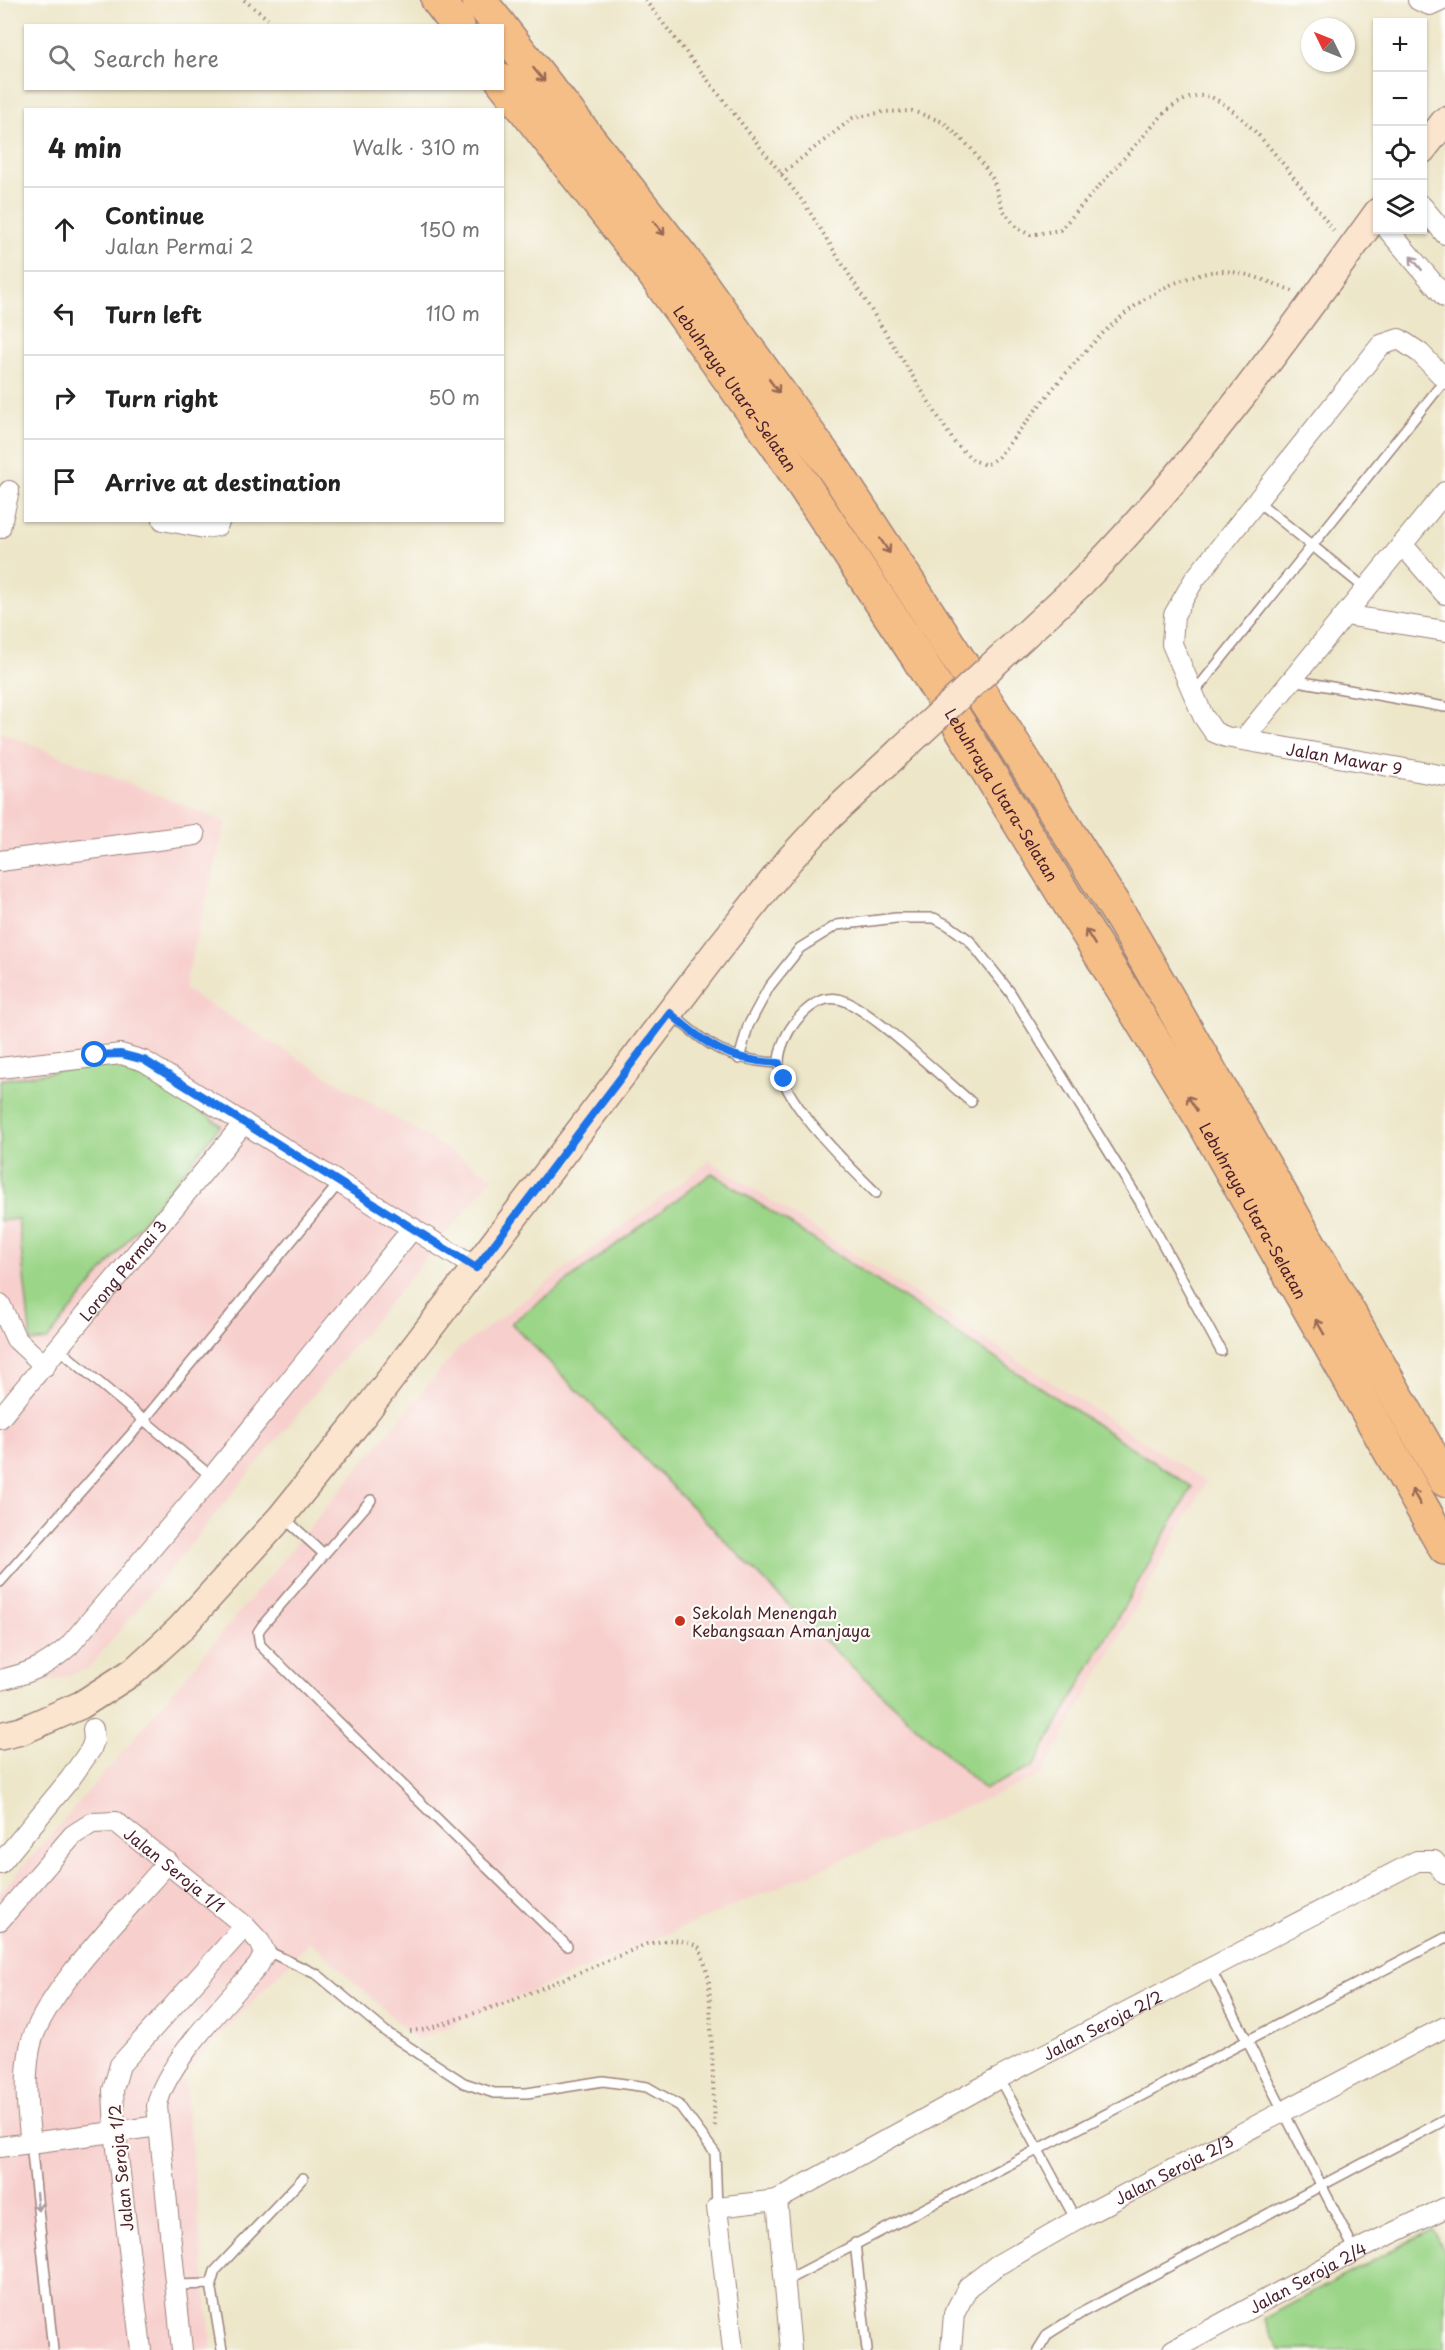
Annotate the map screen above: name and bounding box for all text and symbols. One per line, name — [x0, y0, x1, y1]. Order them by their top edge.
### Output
north arrow — [1301, 18, 1355, 72]
map controls — [1373, 18, 1427, 234]
button: + — [1373, 18, 1427, 72]
search box — [24, 24, 504, 90]
icon: search — [45, 41, 78, 74]
text: Search here — [93, 41, 219, 74]
one-way arrow — [532, 67, 545, 83]
button: − — [1373, 72, 1427, 126]
button: locate — [1373, 126, 1427, 180]
text: 4 min — [48, 128, 122, 167]
text: Walk · 310 m — [352, 132, 480, 162]
button: layers — [1373, 180, 1427, 234]
text: Continue — [105, 198, 204, 231]
icon: ahead — [48, 213, 81, 246]
text: 150 m — [420, 214, 480, 244]
one-way arrow — [653, 220, 666, 236]
text: Jalan Permai 2 — [105, 231, 254, 261]
one-way arrow — [1409, 256, 1423, 271]
icon: left — [48, 297, 81, 330]
text: Turn left — [105, 297, 202, 330]
text: 110 m — [426, 298, 480, 328]
street label: Lebuhraya Utara–Selatan — [668, 300, 803, 476]
one-way arrow — [768, 377, 780, 393]
icon: right — [48, 381, 81, 414]
text: Turn right — [105, 381, 218, 414]
text: 50 m — [428, 382, 480, 412]
icon: arrive — [48, 465, 81, 498]
text: Arrive at destination — [105, 465, 341, 498]
one-way arrow — [879, 538, 891, 554]
street label: Lebuhraya Utara–Selatan — [940, 703, 1065, 886]
street label: Jalan Mawar 9 — [1284, 736, 1404, 780]
one-way arrow — [1083, 929, 1095, 946]
route start — [81, 1041, 107, 1067]
route end — [770, 1065, 796, 1091]
one-way arrow — [1185, 1095, 1197, 1112]
street label: Lebuhraya Utara–Selatan — [1194, 1118, 1313, 1303]
street label: Lorong Permai 3 — [73, 1214, 172, 1326]
one-way arrow — [1314, 1319, 1326, 1336]
one-way arrow — [1410, 1489, 1422, 1506]
place label: Sekolah Menengah Kebangsaan Amanjaya — [692, 1600, 870, 1642]
marker: Sekolah Menengah Kebangsaan Amanjaya — [673, 1614, 687, 1628]
street label: Jalan Seroja 1/1 — [119, 1821, 230, 1917]
street label: Jalan Seroja 2/2 — [1038, 1983, 1166, 2065]
street label: Jalan Seroja 1/2 — [101, 2103, 139, 2233]
street label: Jalan Seroja 2/3 — [1110, 2128, 1237, 2210]
one-way arrow — [32, 2191, 43, 2211]
street label: Jalan Seroja 2/4 — [1244, 2235, 1370, 2319]

